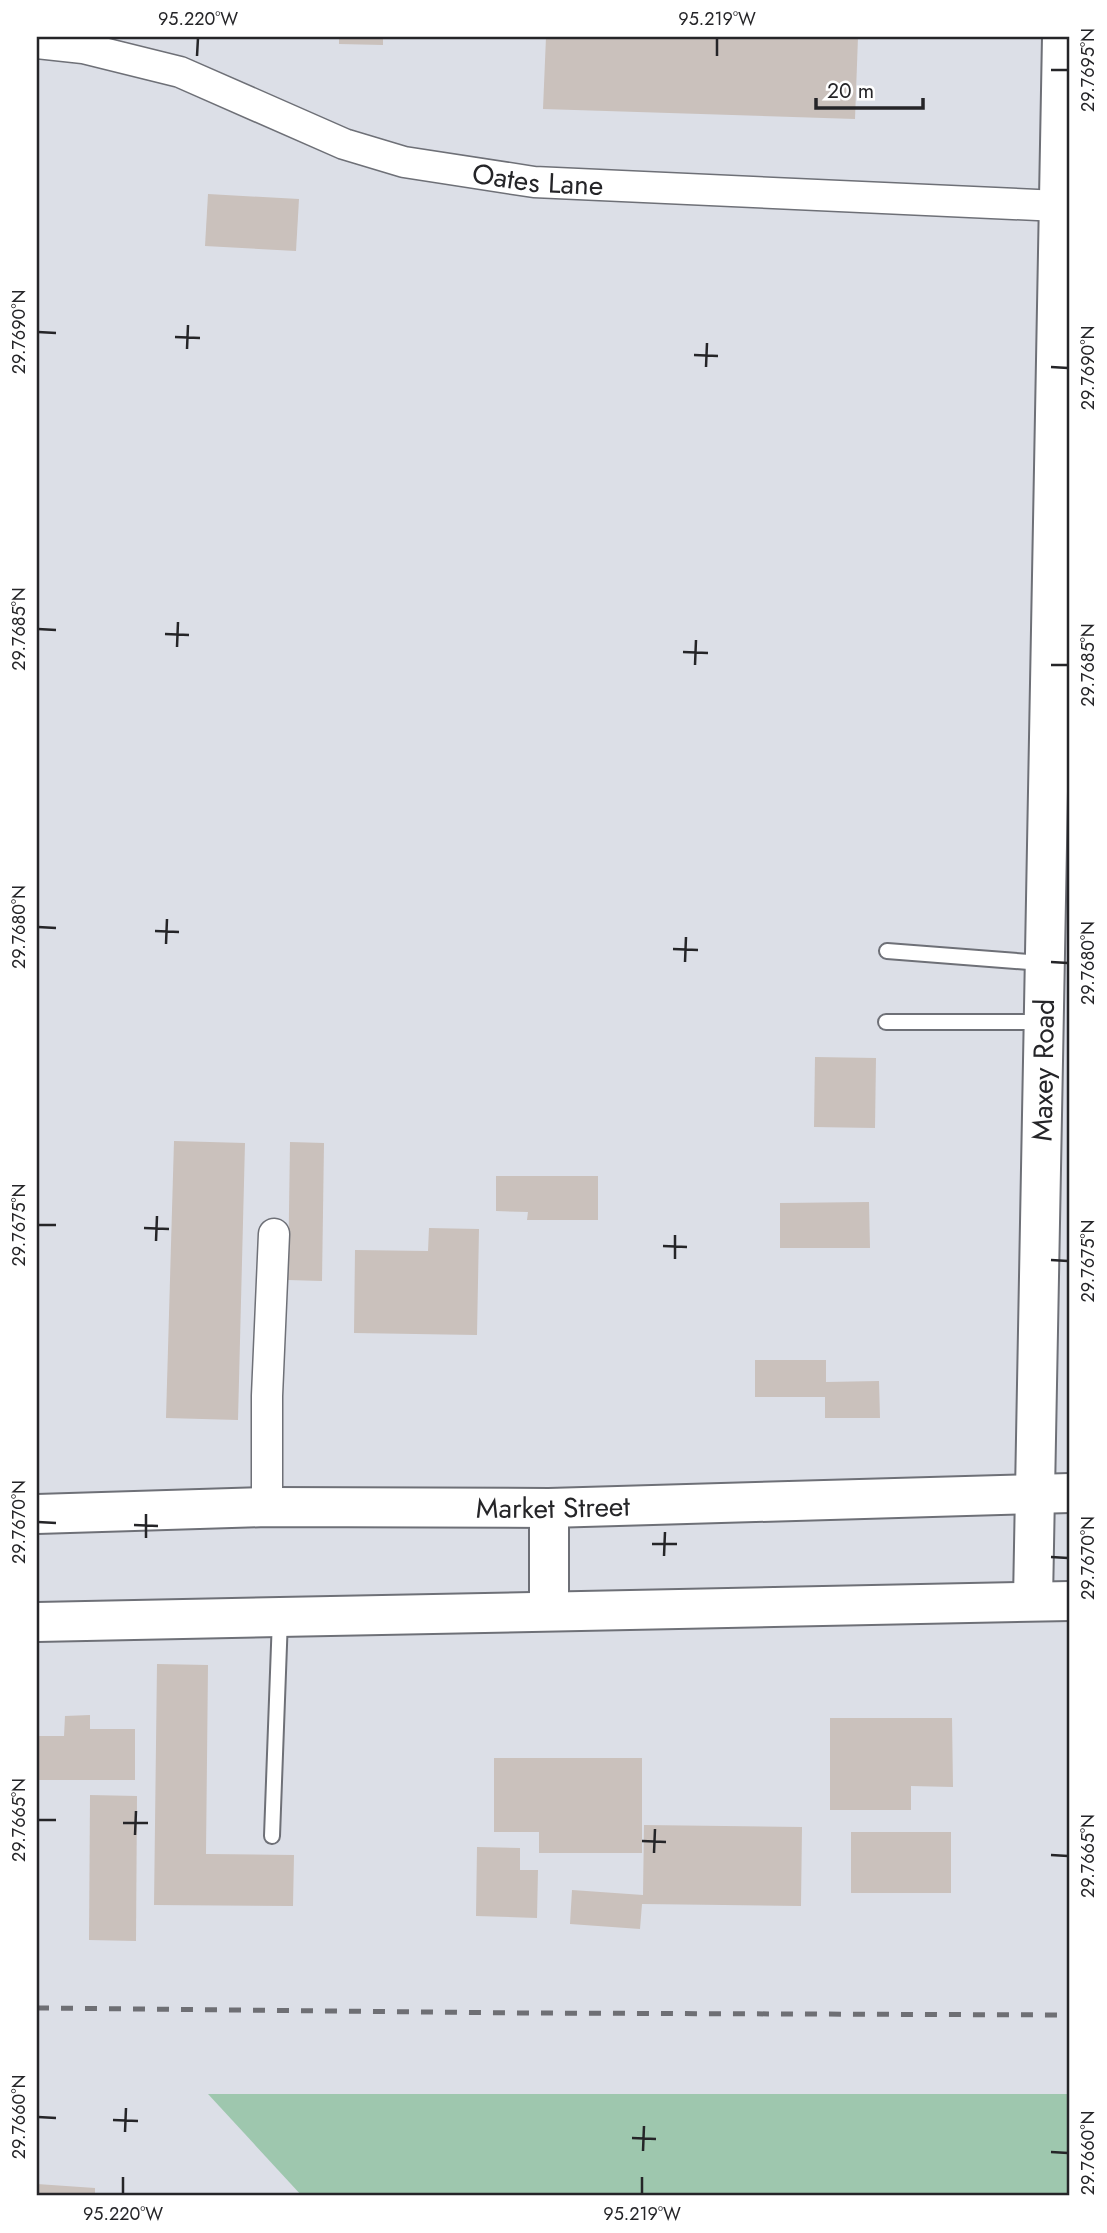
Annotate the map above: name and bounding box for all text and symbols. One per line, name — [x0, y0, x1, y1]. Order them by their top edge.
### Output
text: 95.220°W — [158, 6, 238, 32]
text: 95.219°W — [678, 6, 756, 32]
text: 29.7695°N — [1075, 28, 1101, 112]
scale bar — [816, 66, 923, 110]
text: 20 m — [827, 76, 874, 106]
street label: Oates Lane — [469, 153, 604, 206]
text: 29.7690°N — [6, 290, 32, 374]
text: 29.7690°N — [1075, 326, 1101, 410]
text: 29.7685°N — [6, 587, 32, 671]
text: 29.7685°N — [1075, 623, 1101, 707]
text: 29.7680°N — [6, 885, 32, 969]
text: 29.7680°N — [1075, 921, 1101, 1005]
street label: Maxey Road — [1022, 998, 1065, 1142]
text: 29.7675°N — [6, 1183, 32, 1267]
text: 29.7675°N — [1075, 1219, 1101, 1303]
text: 29.7670°N — [6, 1480, 32, 1564]
street label: Market Street — [476, 1486, 631, 1529]
text: 29.7670°N — [1075, 1516, 1101, 1600]
text: 29.7665°N — [6, 1778, 32, 1862]
text: 29.7665°N — [1075, 1814, 1101, 1898]
text: 29.7660°N — [6, 2075, 32, 2159]
text: 29.7660°N — [1075, 2111, 1101, 2195]
text: 95.220°W — [83, 2201, 163, 2227]
text: 95.219°W — [603, 2201, 681, 2227]

